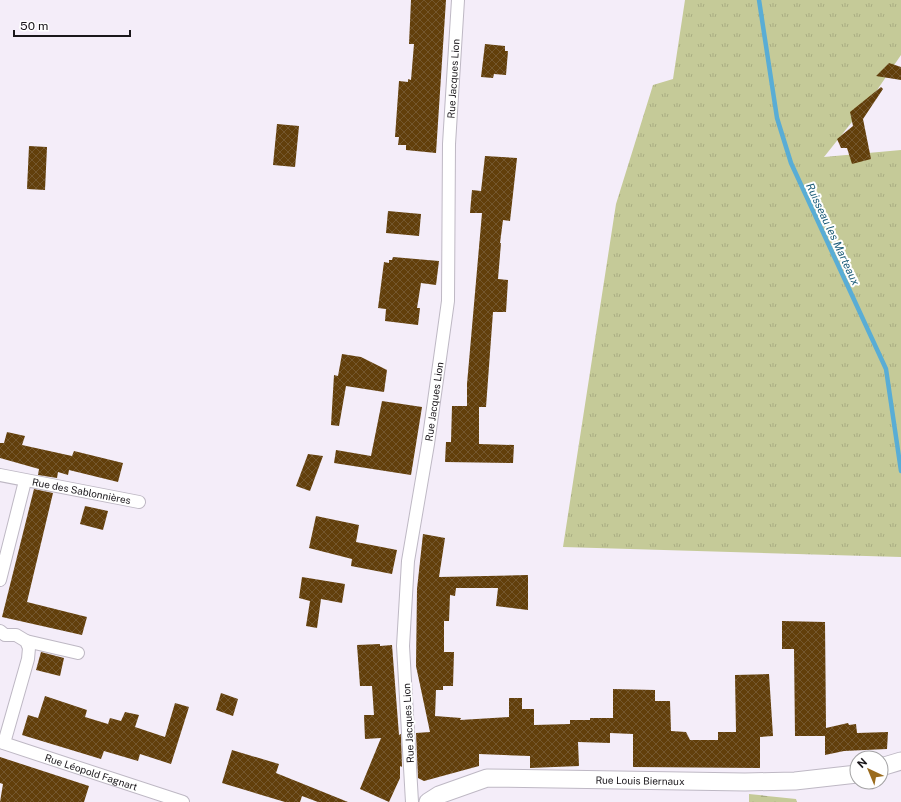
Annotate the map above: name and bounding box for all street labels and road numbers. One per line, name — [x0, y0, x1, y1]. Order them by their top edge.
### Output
street label: Rue Jacques Lion — [445, 38, 462, 119]
street label: Rue Jacques Lion — [422, 361, 445, 442]
street label: Rue des Sablonnières — [31, 475, 132, 506]
street label: Rue Jacques Lion — [400, 683, 416, 763]
street label: Rue Léopold Fagnart — [43, 751, 139, 793]
street label: Rue Louis Biernaux — [595, 774, 685, 787]

